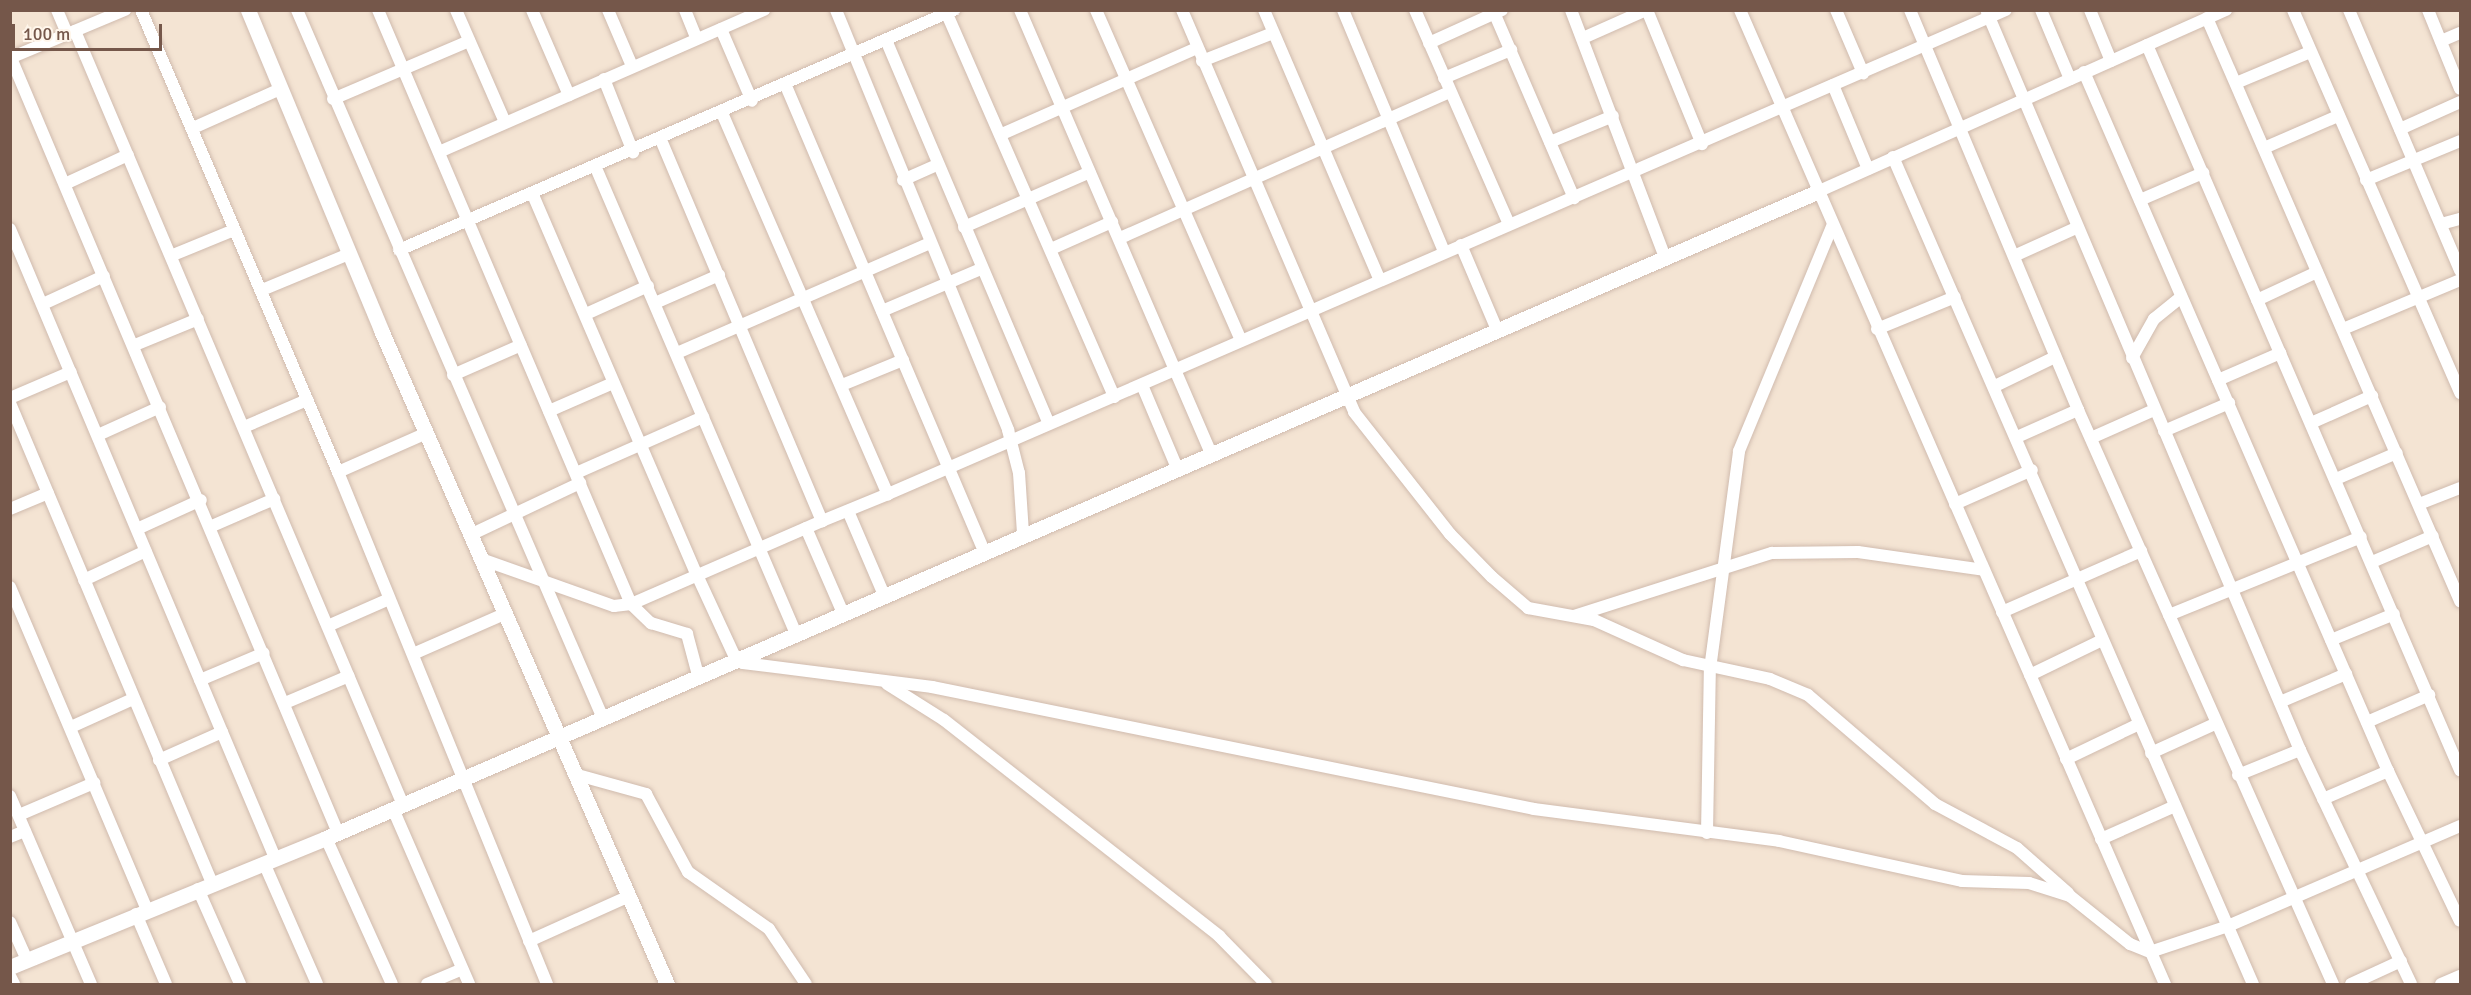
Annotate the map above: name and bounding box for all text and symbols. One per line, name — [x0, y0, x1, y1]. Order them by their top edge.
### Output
scale bar — [15, 12, 165, 50]
text: 100 m — [23, 23, 70, 45]

